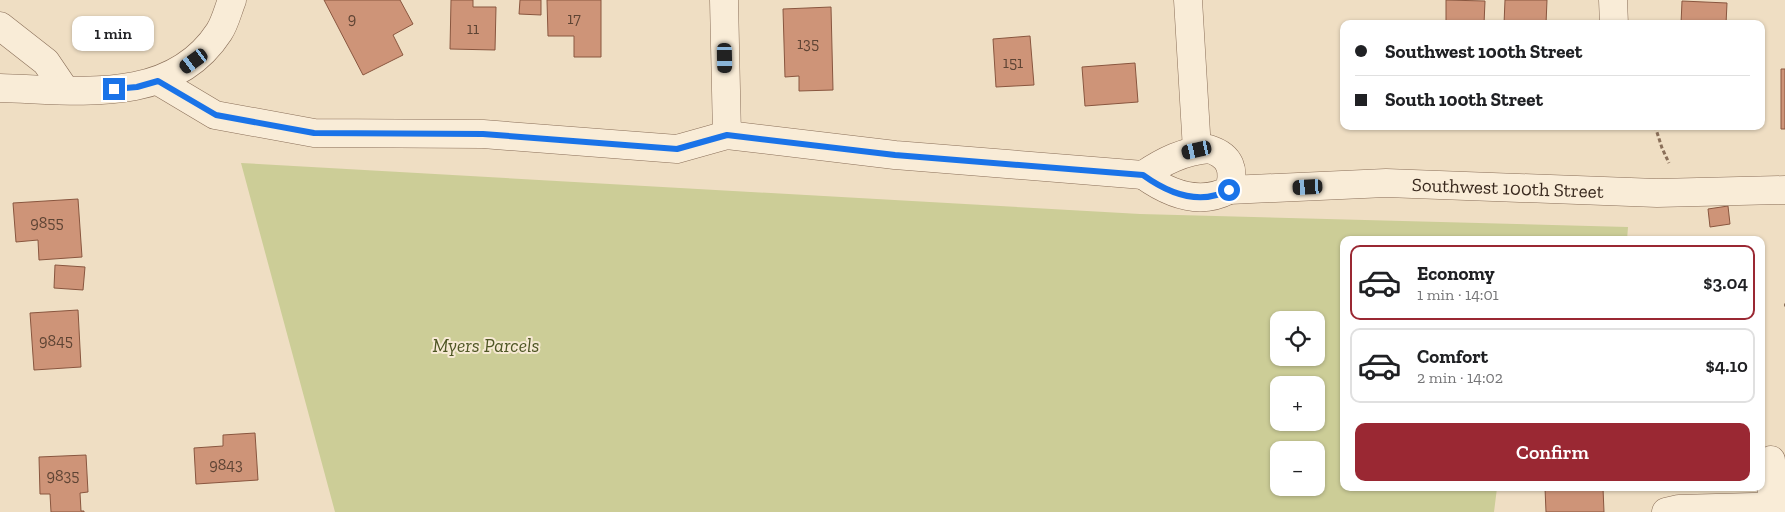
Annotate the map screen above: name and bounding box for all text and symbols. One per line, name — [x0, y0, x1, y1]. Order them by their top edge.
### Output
house number: 9 — [348, 9, 356, 28]
house number: 17 — [567, 9, 581, 28]
callout: 1 min — [73, 17, 155, 52]
house number: 11 — [467, 19, 479, 38]
text: 1 min — [94, 24, 132, 43]
house number: 135 — [797, 34, 819, 53]
text: Southwest 100th Street — [1385, 40, 1582, 63]
car — [717, 43, 732, 73]
car — [177, 46, 210, 76]
house number: 151 — [1003, 53, 1023, 72]
route end — [103, 78, 125, 100]
text: South 100th Street — [1385, 88, 1543, 111]
car — [1180, 139, 1213, 161]
street label: Southwest 100th Street — [1411, 173, 1604, 203]
route start — [1218, 179, 1240, 201]
car — [1292, 179, 1323, 195]
house number: 9855 — [30, 213, 64, 232]
icon: car — [1357, 260, 1402, 305]
text: Economy — [1417, 262, 1495, 285]
text: $3.04 — [1703, 271, 1748, 294]
text: 1 min · 14:01 — [1417, 285, 1499, 304]
map controls — [1270, 311, 1325, 496]
button: locate — [1270, 311, 1325, 366]
house number: 9845 — [39, 331, 73, 350]
park label: Myers Parcels — [432, 334, 540, 357]
icon: car — [1357, 343, 1402, 388]
text: Comfort — [1417, 345, 1488, 368]
text: $4.10 — [1706, 354, 1748, 377]
text: 2 min · 14:02 — [1417, 368, 1503, 387]
button: + — [1270, 376, 1325, 431]
button: Confirm — [1355, 423, 1750, 481]
button: − — [1270, 441, 1325, 496]
house number: 9843 — [209, 455, 243, 474]
house number: 9835 — [46, 466, 80, 485]

